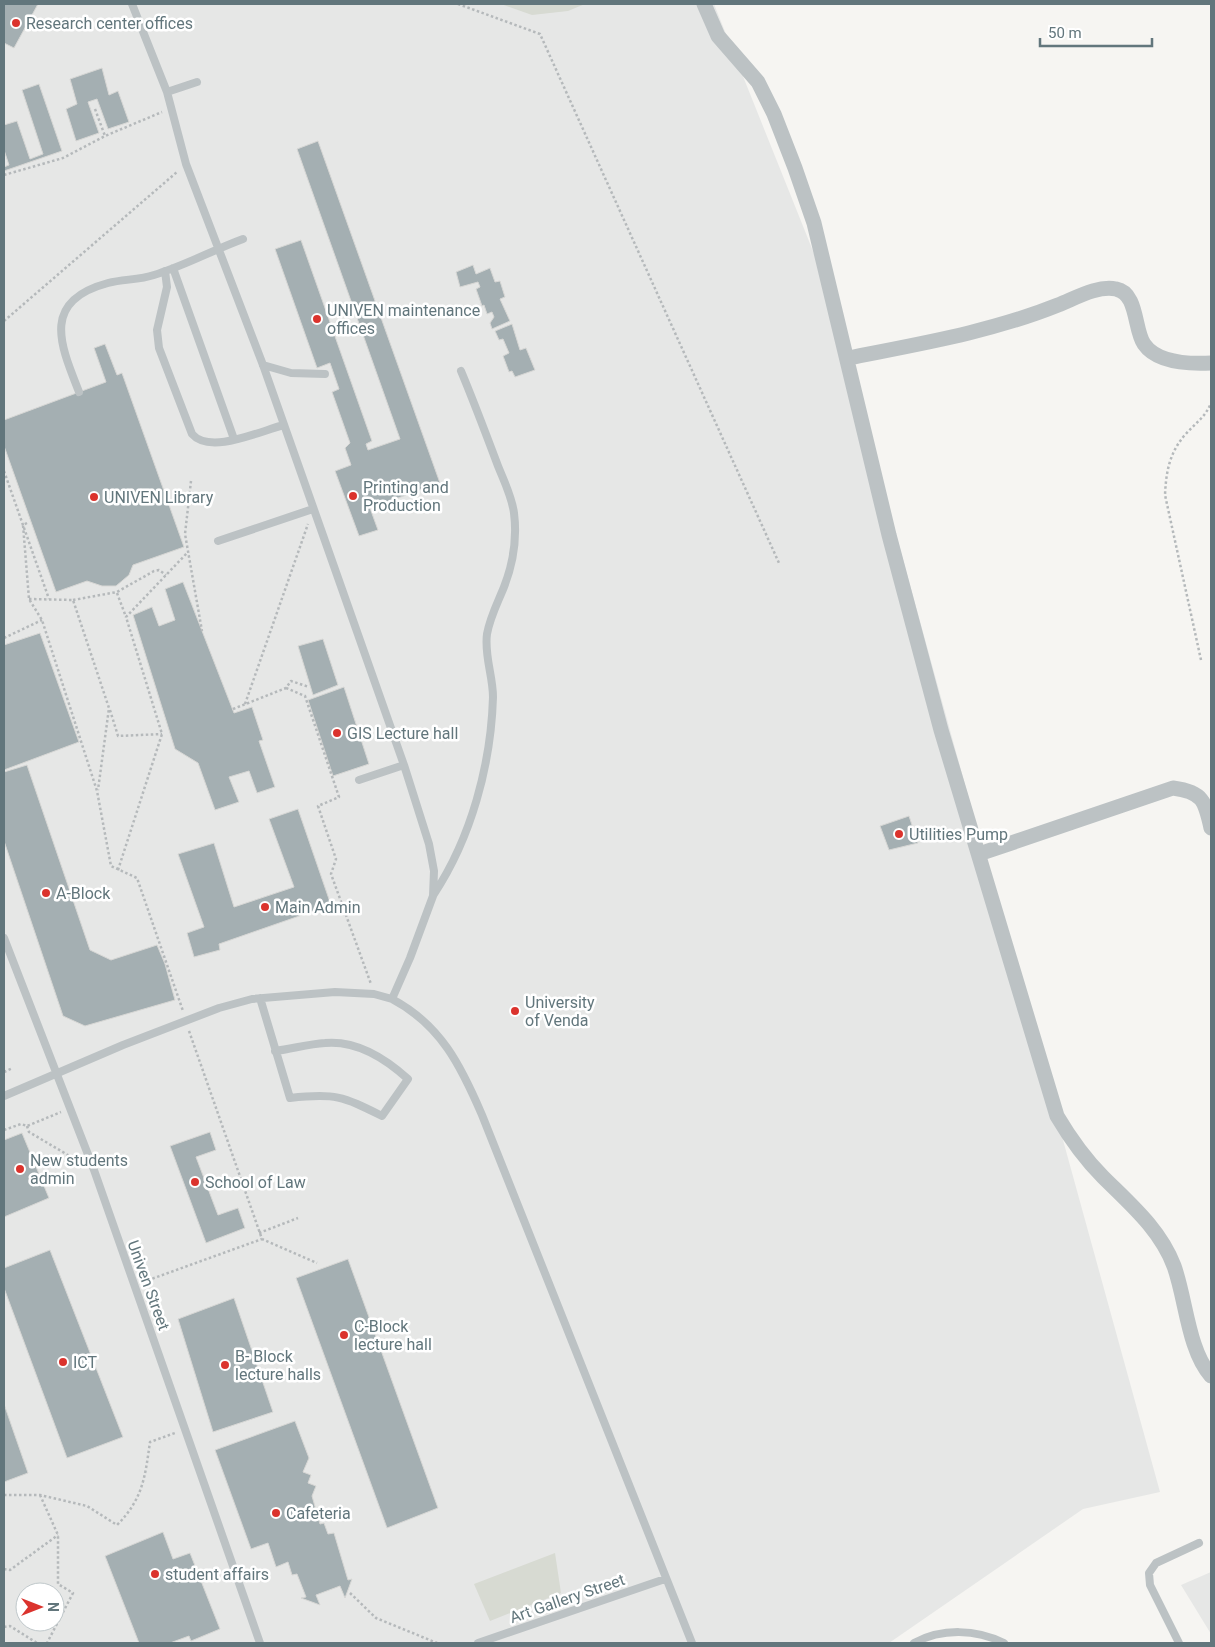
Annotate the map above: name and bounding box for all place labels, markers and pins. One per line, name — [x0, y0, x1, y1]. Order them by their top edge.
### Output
place label: Research center offices — [26, 14, 193, 33]
marker: Research center offices — [10, 17, 22, 29]
place label: UNIVEN maintenance offices — [327, 301, 480, 338]
marker: UNIVEN maintenance offices — [311, 313, 323, 325]
place label: Printing and Production — [363, 478, 449, 515]
place label: UNIVEN Library — [104, 488, 214, 507]
marker: Printing and Production — [347, 490, 359, 502]
marker: UNIVEN Library — [88, 491, 100, 503]
place label: GIS Lecture hall — [347, 724, 458, 743]
marker: GIS Lecture hall — [331, 727, 343, 739]
place label: Utilities Pump — [909, 825, 1008, 844]
marker: Utilities Pump — [893, 828, 905, 840]
place label: A-Block — [56, 884, 111, 903]
marker: A-Block — [40, 887, 52, 899]
place label: Main Admin — [275, 898, 361, 917]
marker: Main Admin — [259, 901, 271, 913]
place label: University of Venda — [525, 993, 595, 1030]
marker: University of Venda — [509, 1005, 521, 1017]
place label: New students admin — [30, 1151, 128, 1188]
marker: New students admin — [14, 1163, 26, 1175]
place label: School of Law — [205, 1173, 306, 1192]
marker: School of Law — [189, 1176, 201, 1188]
place label: C-Block lecture hall — [354, 1317, 432, 1354]
marker: C-Block lecture hall — [338, 1329, 350, 1341]
place label: B- Block lecture halls — [235, 1347, 321, 1384]
place label: ICT — [73, 1353, 98, 1372]
marker: ICT — [57, 1356, 69, 1368]
marker: B- Block lecture halls — [219, 1359, 231, 1371]
place label: Cafeteria — [286, 1504, 351, 1523]
marker: Cafeteria — [270, 1507, 282, 1519]
place label: student affairs — [165, 1565, 269, 1584]
marker: student affairs — [149, 1568, 161, 1580]

